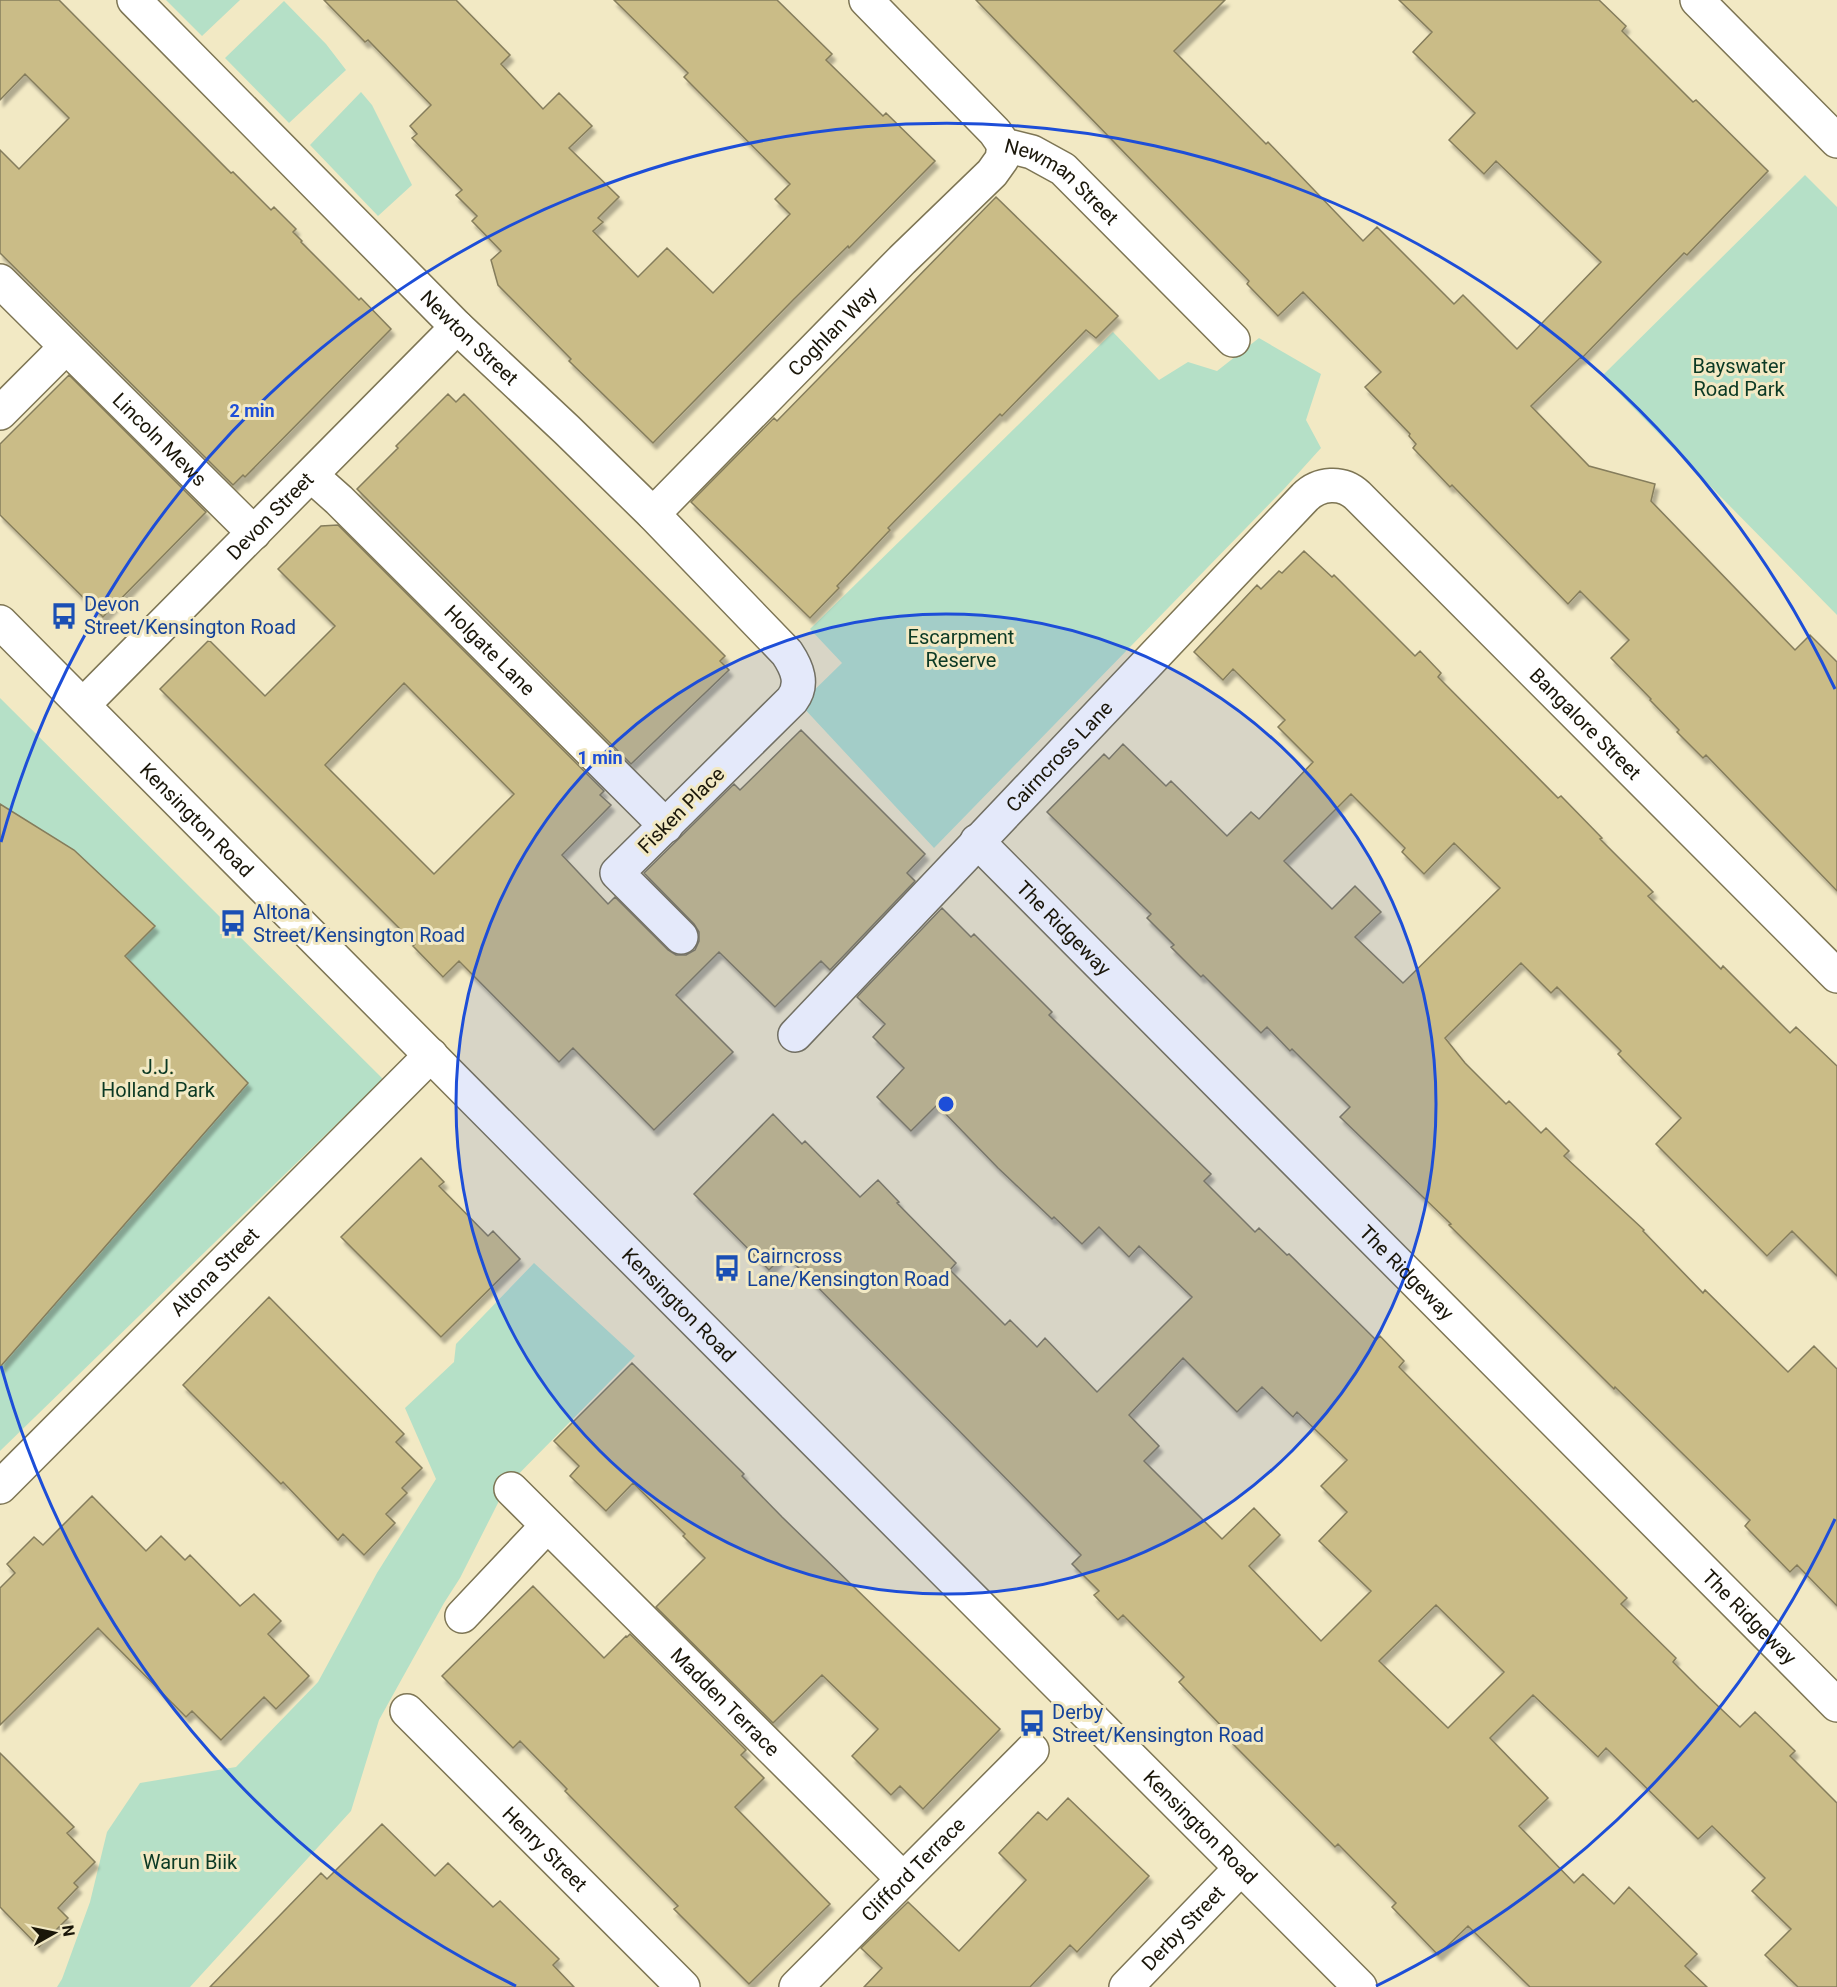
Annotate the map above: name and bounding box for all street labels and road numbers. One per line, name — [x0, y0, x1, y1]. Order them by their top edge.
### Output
street label: Newman Street — [1002, 134, 1124, 230]
street label: Coghlan Way — [783, 281, 882, 381]
street label: Newton Street — [416, 285, 523, 390]
street label: Lincoln Mews — [108, 388, 212, 491]
street label: Devon Street — [222, 467, 318, 565]
street label: Holgate Lane — [439, 600, 540, 700]
street label: Bangalore Street — [1525, 663, 1646, 785]
street label: Cairncross Lane — [1001, 696, 1117, 817]
street label: Kensington Road — [135, 758, 258, 882]
street label: Fisken Place — [633, 762, 729, 858]
street label: The Ridgeway — [1011, 876, 1116, 981]
street label: The Ridgeway — [1354, 1220, 1459, 1325]
street label: Altona Street — [165, 1222, 264, 1321]
street label: Kensington Road — [617, 1243, 741, 1367]
street label: The Ridgeway — [1697, 1565, 1802, 1670]
street label: Madden Terrace — [666, 1643, 785, 1761]
street label: Kensington Road — [1139, 1765, 1262, 1889]
street label: Henry Street — [497, 1801, 592, 1896]
street label: Clifford Terrace — [856, 1812, 970, 1926]
street label: Derby Street — [1137, 1881, 1229, 1976]

